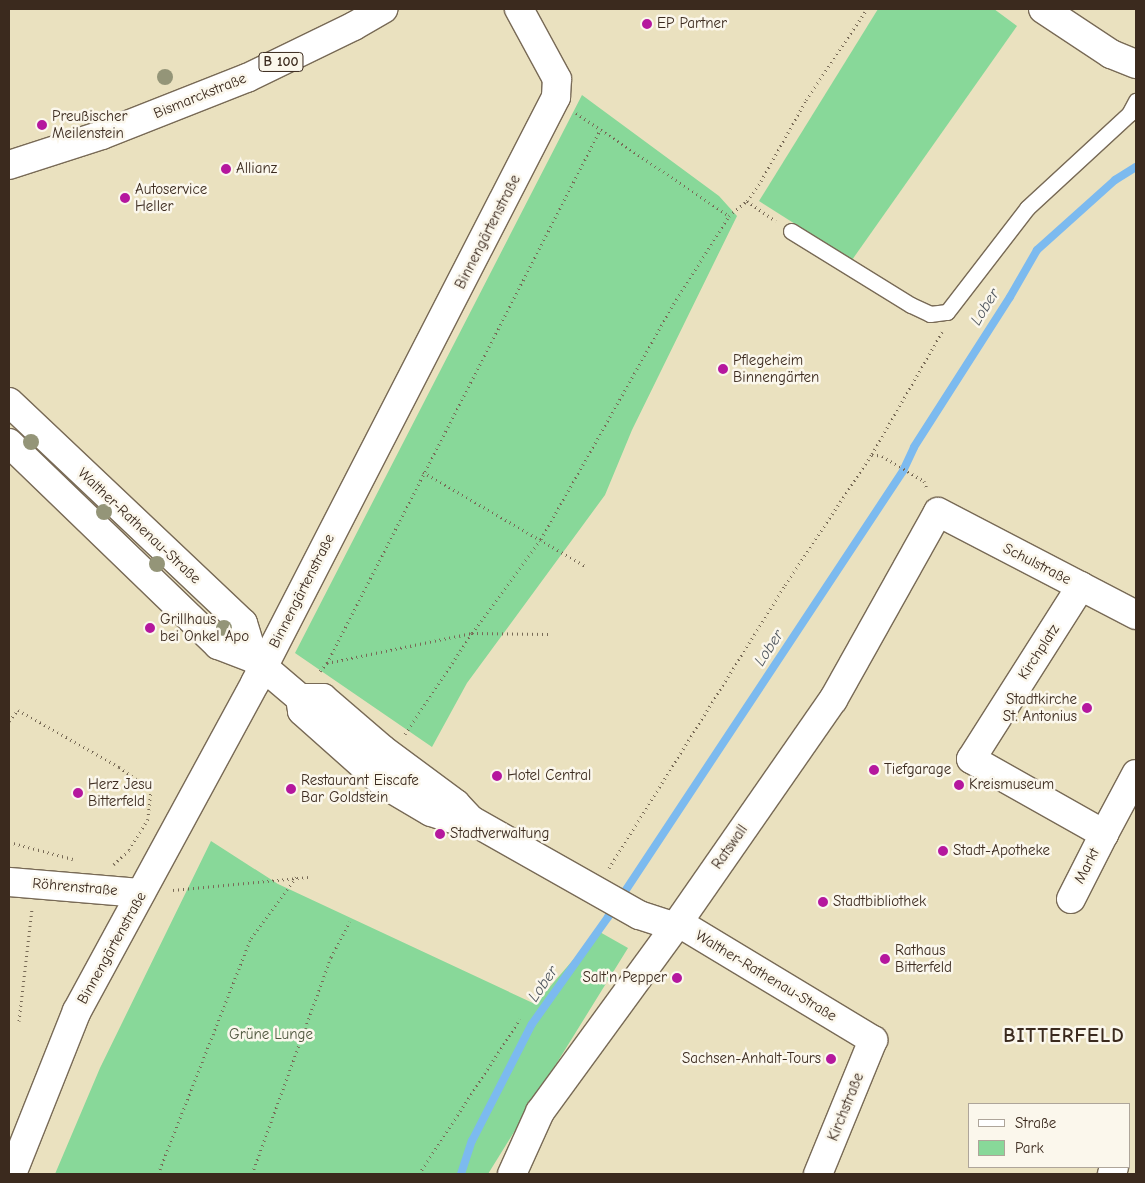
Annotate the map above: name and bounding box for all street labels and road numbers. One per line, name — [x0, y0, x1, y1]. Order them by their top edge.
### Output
road number: B 100 — [257, 51, 305, 74]
street label: Bismarckstraße — [151, 69, 249, 123]
street label: Binnengärtenstraße — [451, 172, 525, 292]
street label: Walther-Rathenau-Straße — [74, 464, 204, 588]
street label: Binnengärtenstraße — [265, 531, 339, 651]
street label: Schulstraße — [1000, 539, 1074, 589]
street label: Kirchplatz — [1014, 621, 1064, 683]
street label: Ratswall — [708, 821, 752, 873]
street label: Markt — [1070, 845, 1104, 887]
street label: Röhrenstraße — [32, 874, 118, 900]
street label: Binnengärtenstraße — [74, 889, 150, 1007]
street label: Walther-Rathenau-Straße — [692, 927, 840, 1025]
street label: Kirchstraße — [824, 1070, 868, 1144]

